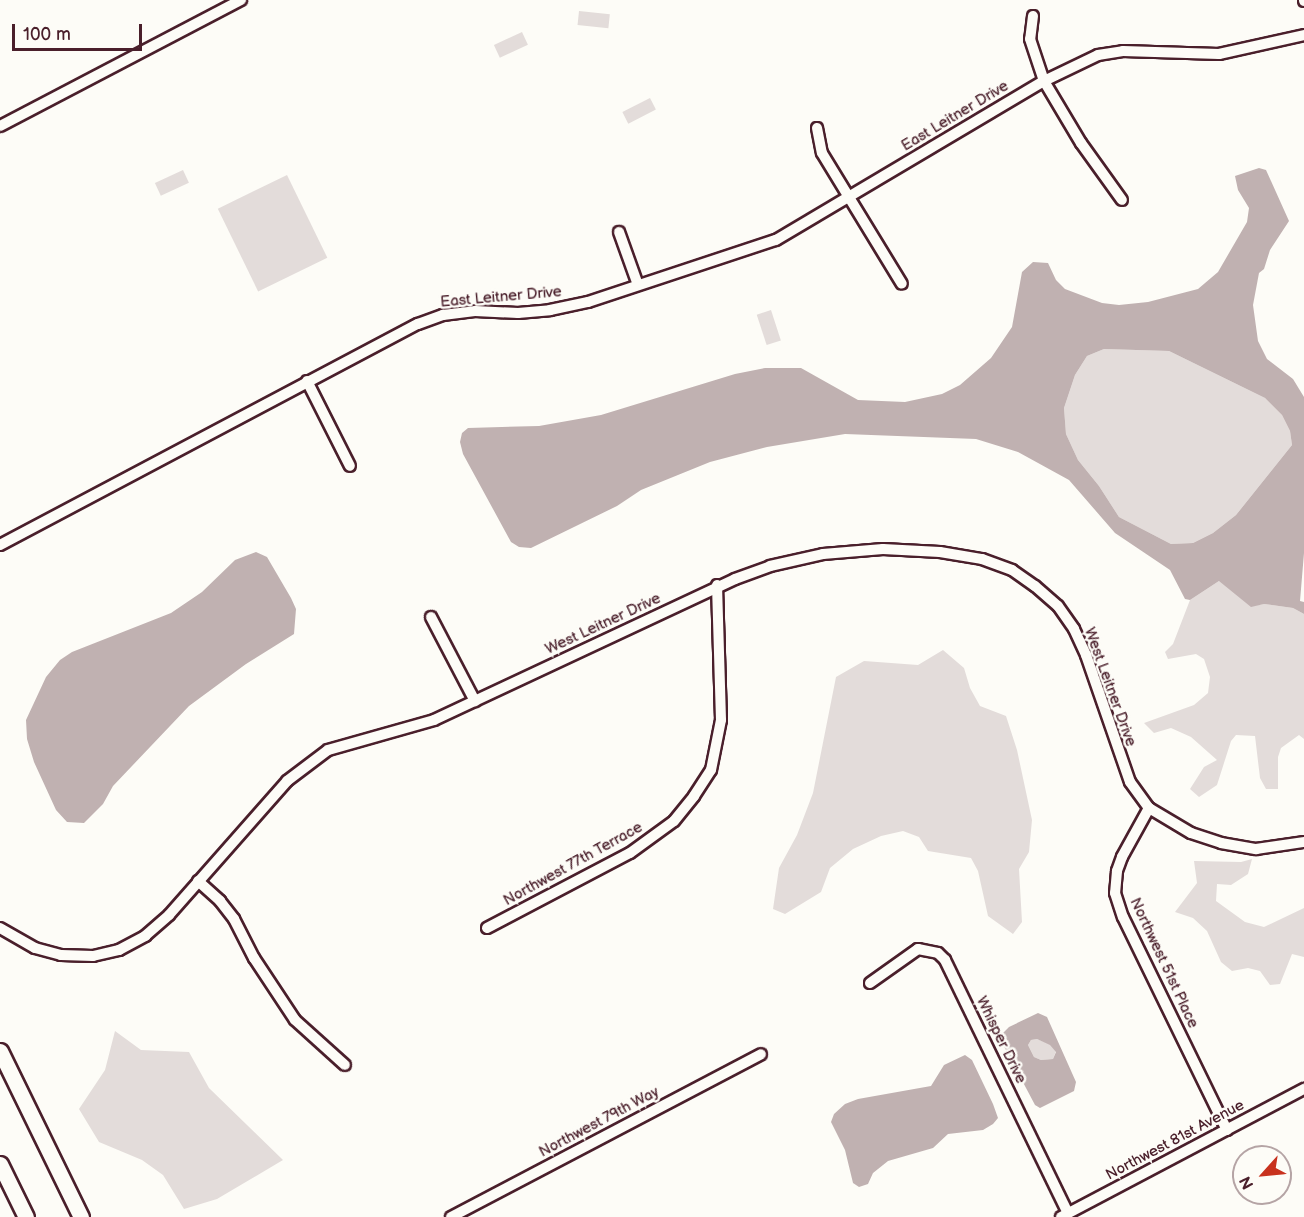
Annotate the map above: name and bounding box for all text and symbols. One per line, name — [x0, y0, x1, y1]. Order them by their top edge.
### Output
scale bar — [15, 12, 146, 50]
text: 100 m — [23, 24, 71, 45]
street label: East Leitner Drive — [898, 77, 1012, 155]
street label: East Leitner Drive — [440, 283, 562, 311]
street label: West Leitner Drive — [543, 589, 663, 659]
street label: West Leitner Drive — [1080, 625, 1140, 749]
street label: Northwest 77th Terrace — [500, 818, 646, 910]
street label: Northwest 51st Place — [1126, 895, 1202, 1031]
street label: Whisper Drive — [972, 994, 1030, 1086]
street label: Northwest 79th Way — [536, 1083, 662, 1161]
street label: Northwest 81st Avenue — [1103, 1096, 1247, 1184]
north arrow — [1232, 1145, 1292, 1205]

